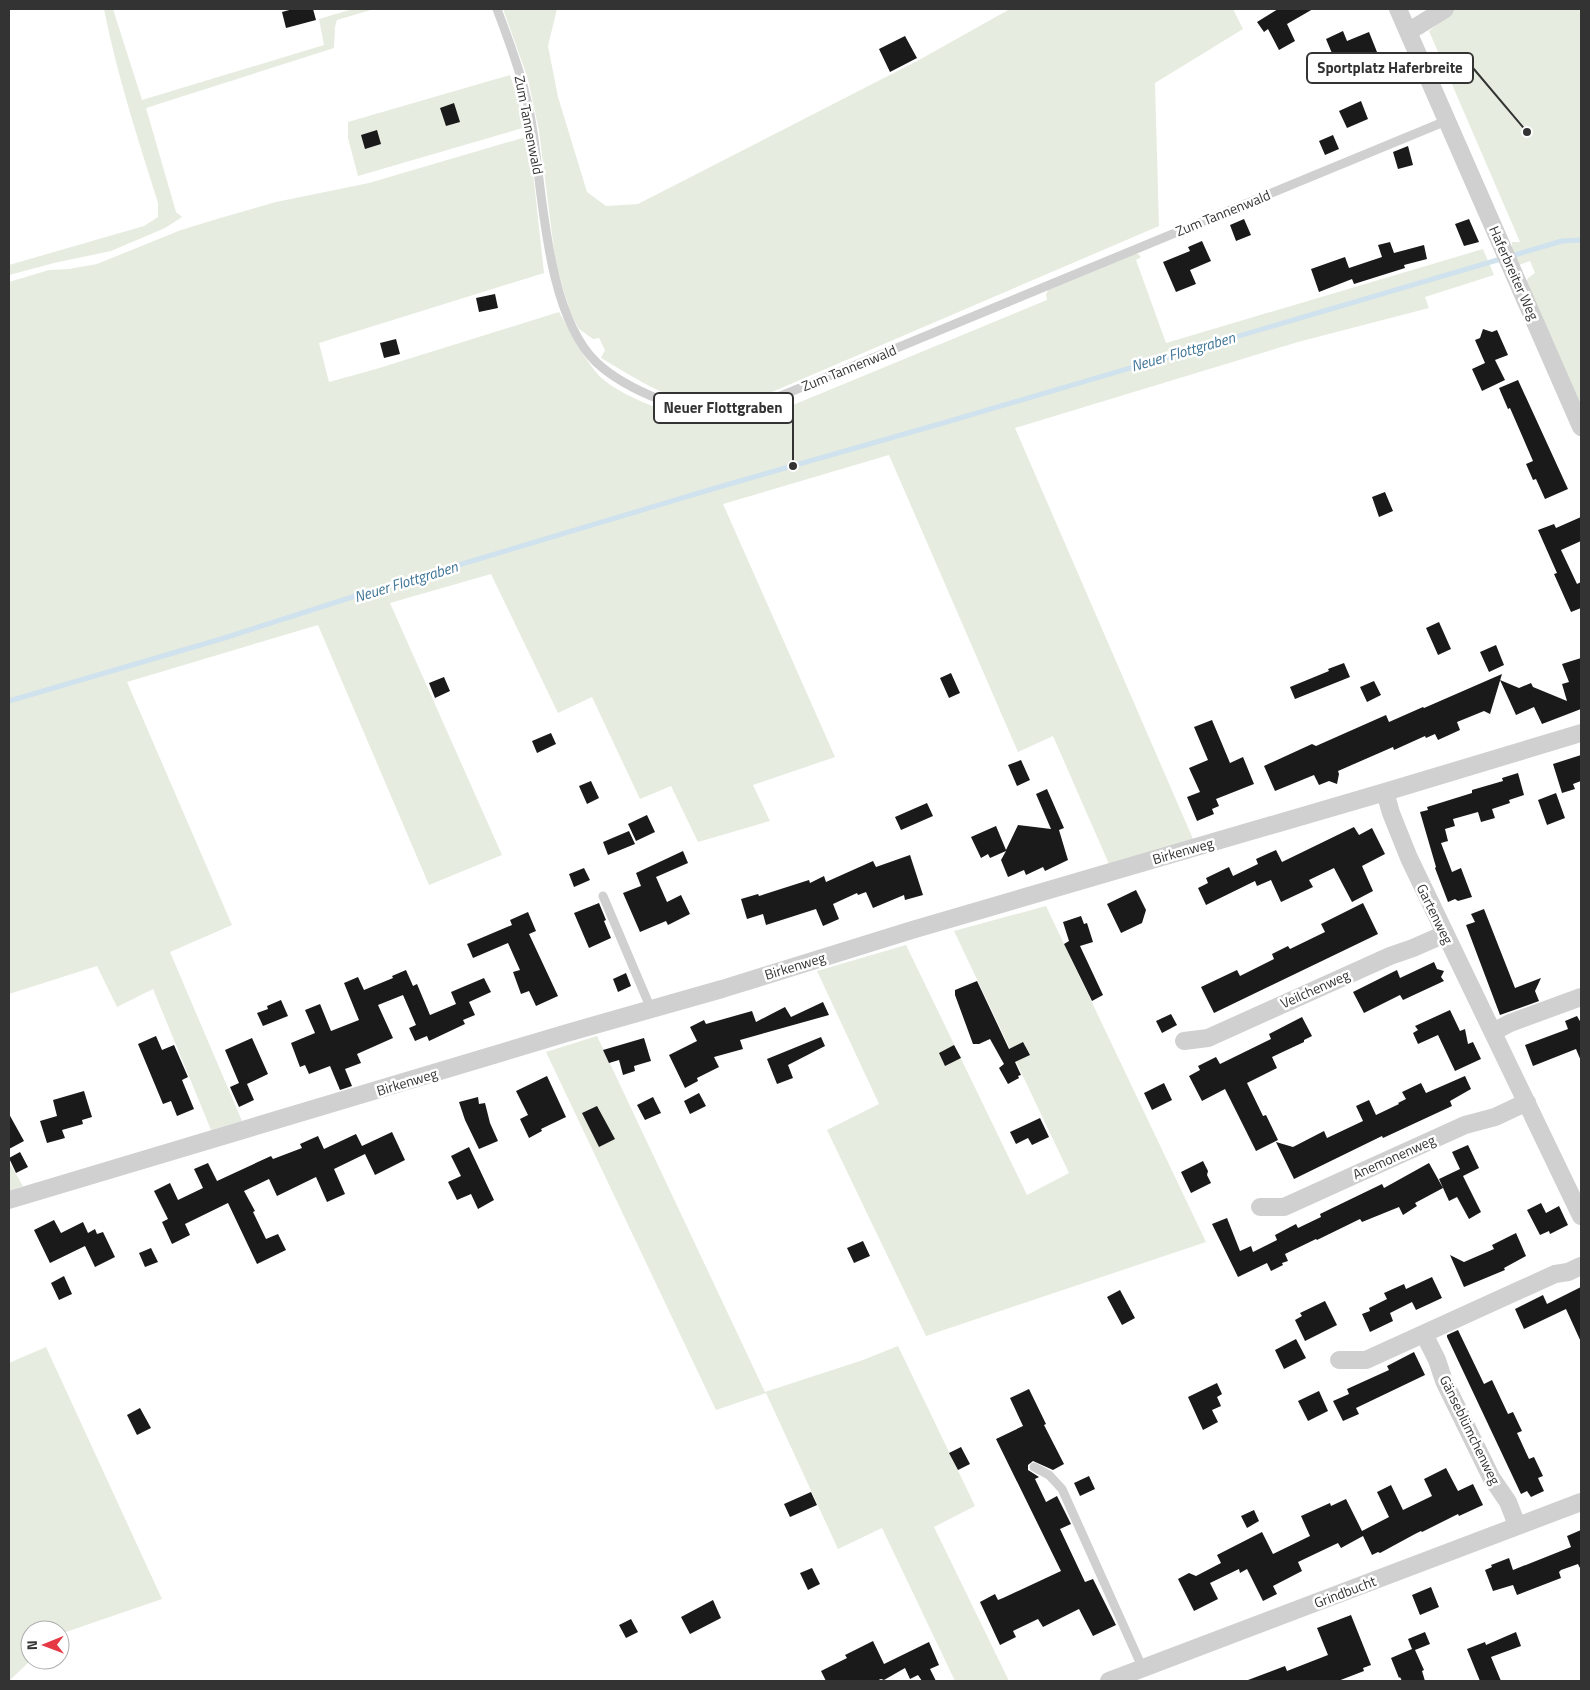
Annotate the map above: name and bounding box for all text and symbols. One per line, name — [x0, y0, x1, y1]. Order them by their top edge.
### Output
callout: Sportplatz Haferbreite — [1307, 53, 1473, 83]
text: Sportplatz Haferbreite — [1317, 56, 1463, 79]
street label: Zum Tannenwald — [510, 74, 549, 176]
street label: Zum Tannenwald — [1172, 184, 1273, 241]
street label: Haferbreiter Weg — [1484, 222, 1545, 323]
water label: Neuer Flottgraben — [1128, 326, 1238, 377]
street label: Zum Tannenwald — [798, 339, 899, 396]
callout: Neuer Flottgraben — [654, 393, 793, 423]
text: Neuer Flottgraben — [663, 396, 783, 419]
water label: Neuer Flottgraben — [351, 555, 461, 608]
street label: Birkenweg — [1150, 832, 1216, 869]
street label: Gartenweg — [1412, 880, 1459, 947]
street label: Birkenweg — [762, 946, 828, 985]
street label: Veilchenweg — [1277, 964, 1353, 1013]
street label: Birkenweg — [374, 1062, 440, 1101]
street label: Anemonenweg — [1349, 1129, 1439, 1184]
street label: Gänseblümchenweg — [1435, 1371, 1506, 1488]
street label: Grindbucht — [1311, 1570, 1379, 1613]
north arrow — [20, 1620, 70, 1670]
text: N — [21, 1640, 42, 1650]

